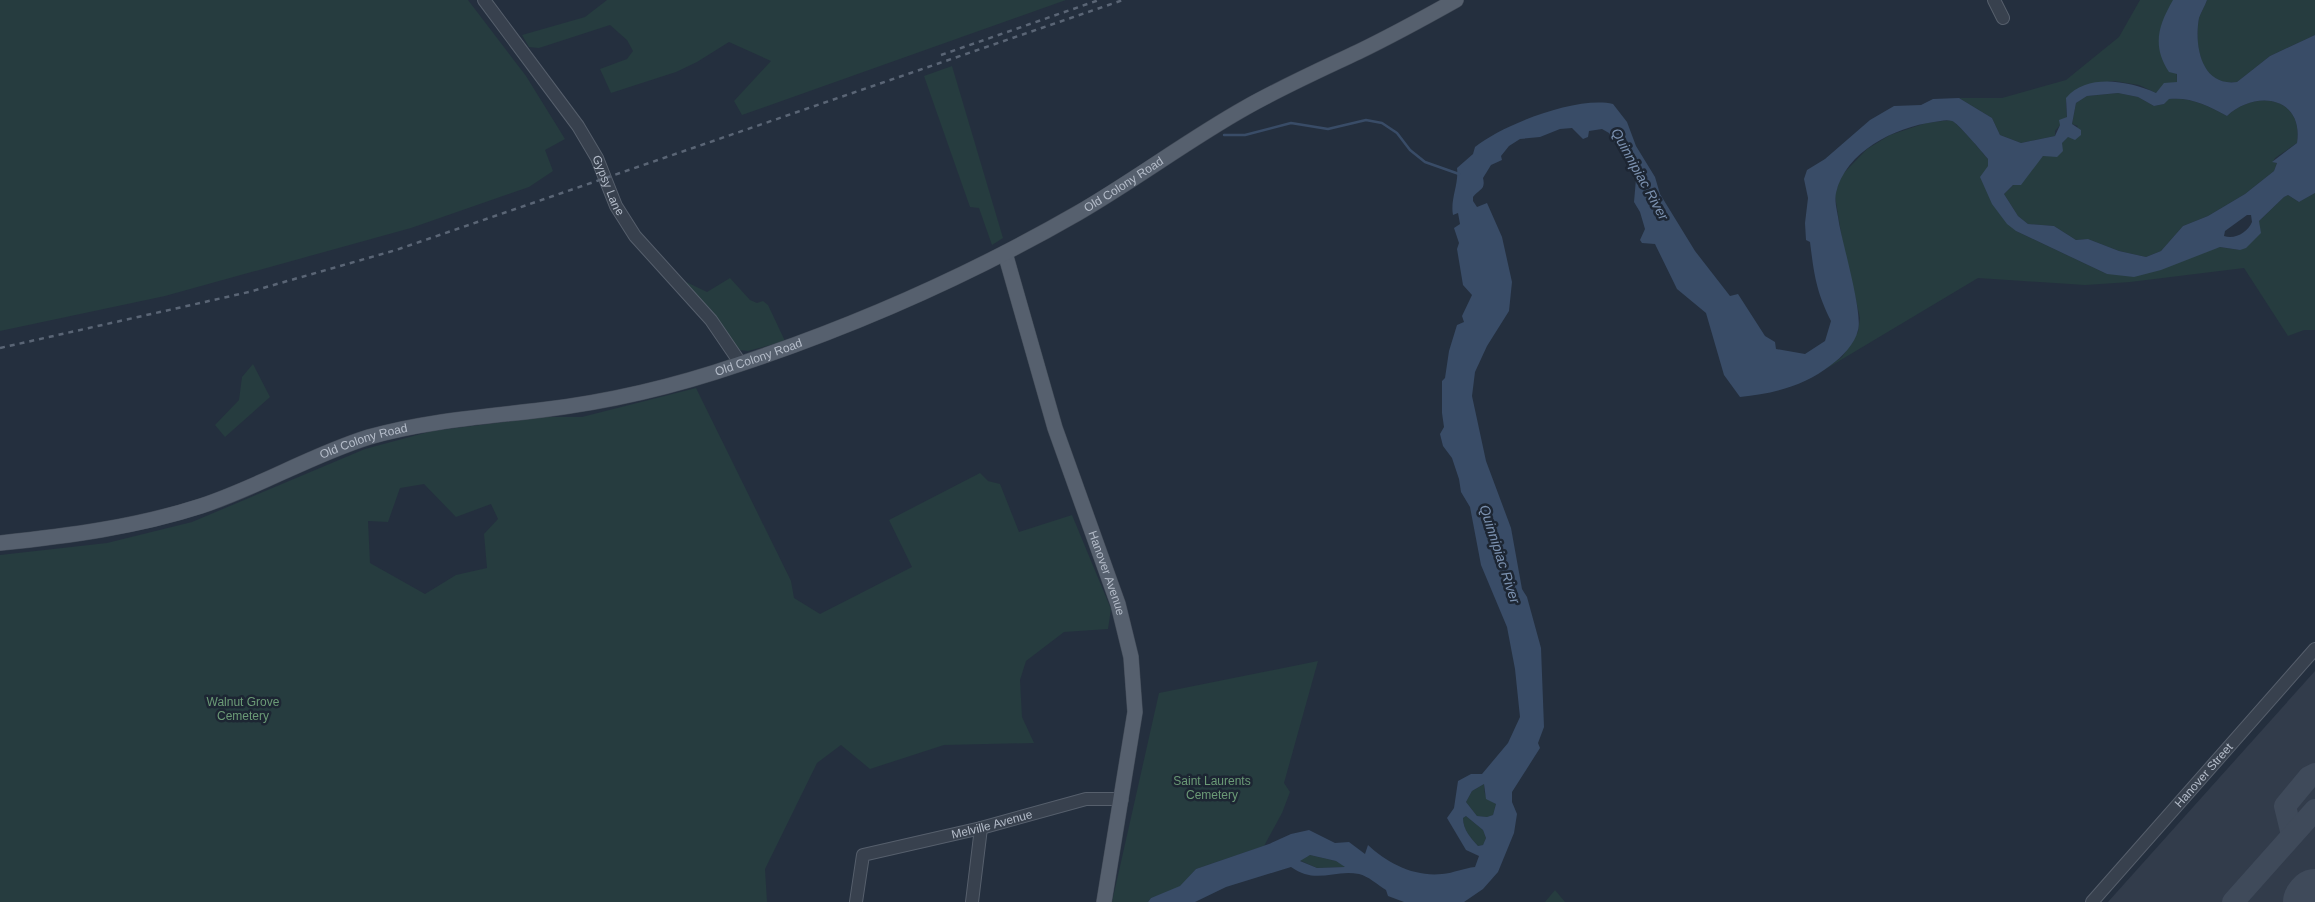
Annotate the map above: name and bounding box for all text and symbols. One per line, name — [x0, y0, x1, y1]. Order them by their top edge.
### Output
water label: Quinnipiac River — [1608, 125, 1673, 224]
street label: Gypsy Lane — [590, 153, 627, 218]
street label: Old Colony Road — [1081, 154, 1166, 215]
street label: Old Colony Road — [713, 336, 804, 379]
street label: Old Colony Road — [317, 421, 409, 462]
water label: Quinnipiac River — [1477, 503, 1524, 607]
street label: Hanover Avenue — [1085, 529, 1128, 617]
park label: Walnut Grove Cemetery — [207, 695, 280, 723]
street label: Hanover Street — [2172, 740, 2236, 810]
park label: Saint Laurents Cemetery — [1173, 774, 1251, 802]
street label: Melville Avenue — [950, 807, 1034, 842]

